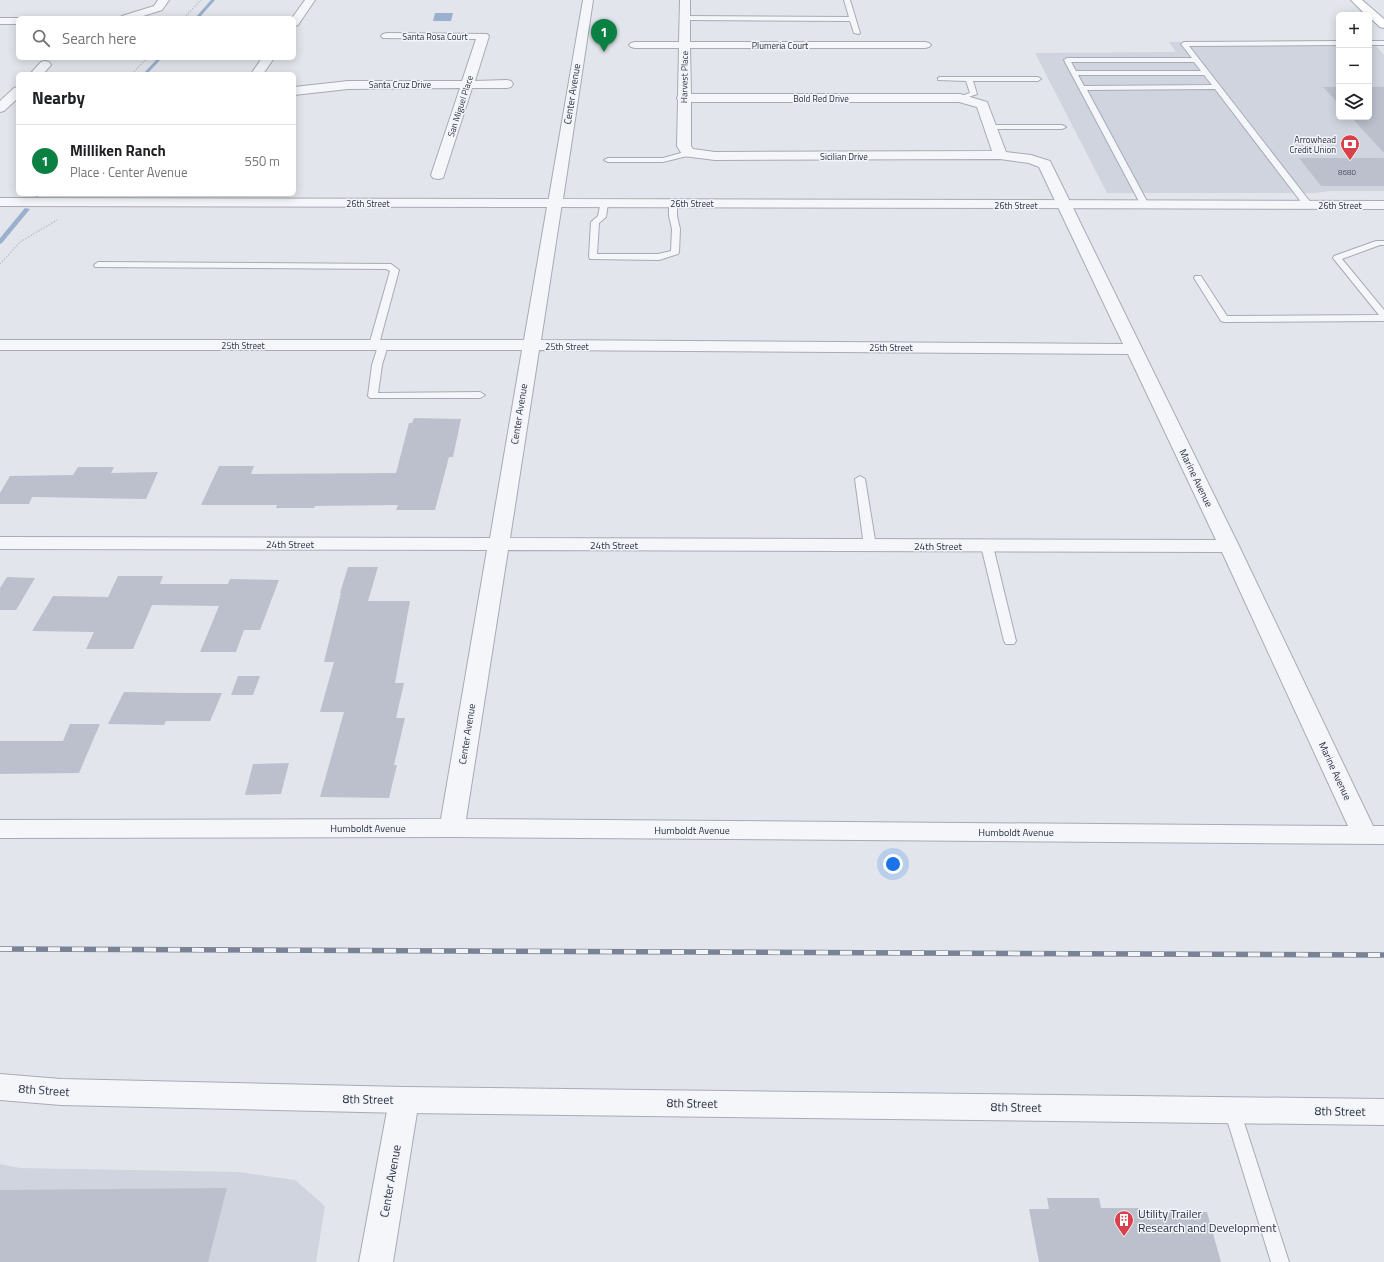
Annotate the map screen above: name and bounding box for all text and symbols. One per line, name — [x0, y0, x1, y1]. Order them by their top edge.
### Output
map controls — [1336, 12, 1372, 120]
button: + — [1336, 12, 1372, 48]
search box — [16, 16, 296, 60]
pin: 1 — [591, 19, 617, 52]
icon: search — [30, 27, 52, 49]
text: Search here — [62, 27, 136, 50]
street label: Santa Rosa Court — [402, 30, 469, 43]
street label: Plumeria Court — [752, 39, 809, 52]
button: − — [1336, 48, 1372, 84]
street label: Harvest Place — [677, 50, 691, 103]
street label: Center Avenue — [560, 63, 584, 125]
street label: San Miguel Place — [444, 73, 476, 138]
street label: Santa Cruz Drive — [369, 78, 432, 91]
button: layers — [1336, 84, 1372, 120]
text: Nearby — [32, 85, 85, 111]
street label: Bold Red Drive — [793, 92, 849, 105]
place label: Arrowhead Credit Union — [1290, 133, 1336, 156]
bank icon: Arrowhead Credit Union — [1339, 133, 1361, 161]
text: Milliken Ranch — [70, 139, 166, 162]
street label: Sicilian Drive — [820, 150, 868, 163]
text: 1 — [41, 151, 49, 171]
text: 550 m — [244, 151, 280, 171]
text: Place · Center Avenue — [70, 162, 188, 182]
house number: 8680 — [1338, 166, 1356, 178]
street label: 26th Street — [346, 197, 390, 210]
street label: 26th Street — [670, 197, 714, 210]
street label: 26th Street — [994, 199, 1038, 212]
street label: 26th Street — [1318, 199, 1362, 212]
street label: 25th Street — [221, 339, 265, 352]
street label: 25th Street — [545, 340, 589, 353]
street label: 25th Street — [869, 341, 913, 354]
street label: Center Avenue — [507, 383, 531, 445]
street label: Marine Avenue — [1175, 446, 1217, 510]
street label: 24th Street — [266, 537, 315, 552]
street label: 24th Street — [590, 538, 639, 553]
street label: 24th Street — [914, 539, 963, 554]
street label: Center Avenue — [455, 703, 479, 765]
street label: Marine Avenue — [1315, 739, 1355, 803]
street label: Humboldt Avenue — [330, 821, 406, 836]
street label: Humboldt Avenue — [654, 823, 730, 838]
street label: Humboldt Avenue — [978, 825, 1054, 840]
your location — [883, 854, 903, 874]
street label: 8th Street — [18, 1079, 71, 1101]
street label: 8th Street — [342, 1089, 394, 1109]
street label: 8th Street — [666, 1093, 718, 1113]
street label: 8th Street — [990, 1097, 1042, 1117]
street label: 8th Street — [1314, 1101, 1366, 1121]
street label: Center Avenue — [374, 1143, 406, 1219]
place label: Utility Trailer Research and Development — [1138, 1204, 1277, 1237]
building icon: Utility Trailer Research and Development — [1113, 1209, 1135, 1237]

